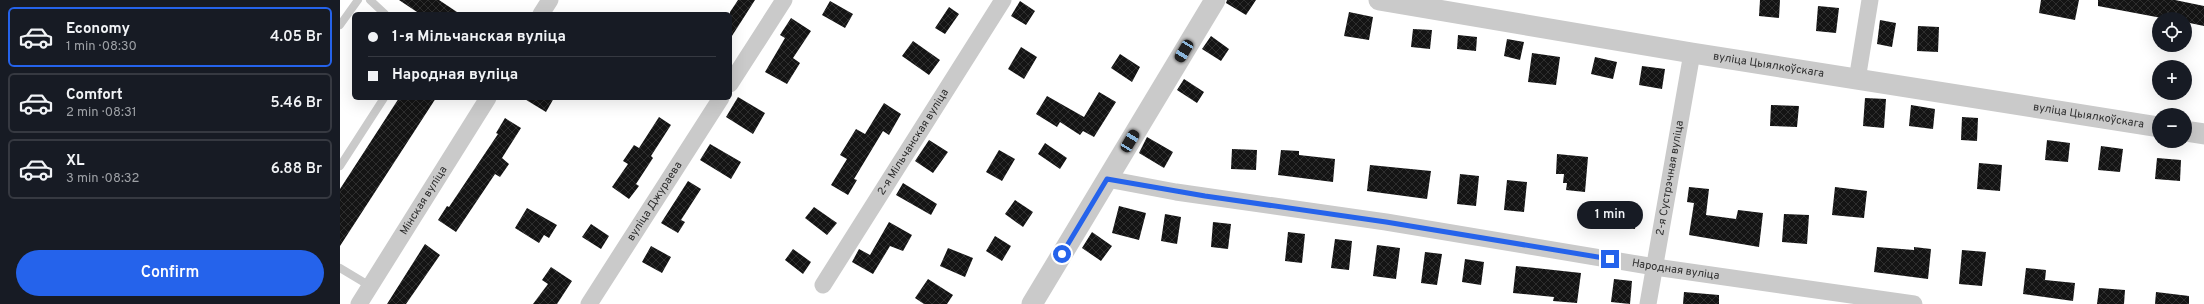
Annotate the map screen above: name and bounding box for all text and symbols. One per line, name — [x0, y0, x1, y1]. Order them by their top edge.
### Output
map controls — [2152, 12, 2192, 148]
button: locate — [2152, 12, 2192, 52]
icon: car — [18, 19, 54, 55]
text: Economy — [66, 20, 130, 39]
text: 4.05 Br — [270, 28, 322, 47]
text: 1-я Мільчанская вуліца — [392, 28, 566, 47]
car — [1173, 38, 1195, 64]
text: 1 min · 08:30 — [66, 39, 137, 55]
street label: вуліца Цыялкоўскага — [1712, 49, 1825, 81]
button: + — [2152, 60, 2192, 100]
text: Народная вуліца — [392, 66, 518, 85]
icon: car — [18, 85, 54, 121]
text: Comfort — [66, 86, 123, 105]
street label: 2-я Мільчанская вуліца — [874, 86, 952, 198]
text: 5.46 Br — [271, 94, 322, 113]
street label: вуліца Цыялкоўскага — [2032, 100, 2145, 132]
text: 2 min · 08:31 — [66, 105, 137, 121]
button: − — [2152, 108, 2192, 148]
street label: 2-я Сустрэчная вуліца — [1653, 119, 1687, 237]
car — [1119, 128, 1141, 154]
icon: car — [18, 151, 54, 187]
text: XL — [66, 152, 84, 171]
street label: вуліца Джураева — [624, 159, 686, 244]
text: 6.88 Br — [271, 160, 322, 179]
street label: Мінская вуліца — [397, 163, 451, 238]
text: 3 min · 08:32 — [66, 171, 139, 187]
callout: 1 min — [1577, 201, 1643, 229]
text: 1 min — [1595, 207, 1625, 223]
route start — [1053, 245, 1071, 263]
button: Confirm — [16, 250, 324, 296]
route end — [1601, 250, 1619, 268]
street label: Народная вуліца — [1631, 256, 1721, 283]

